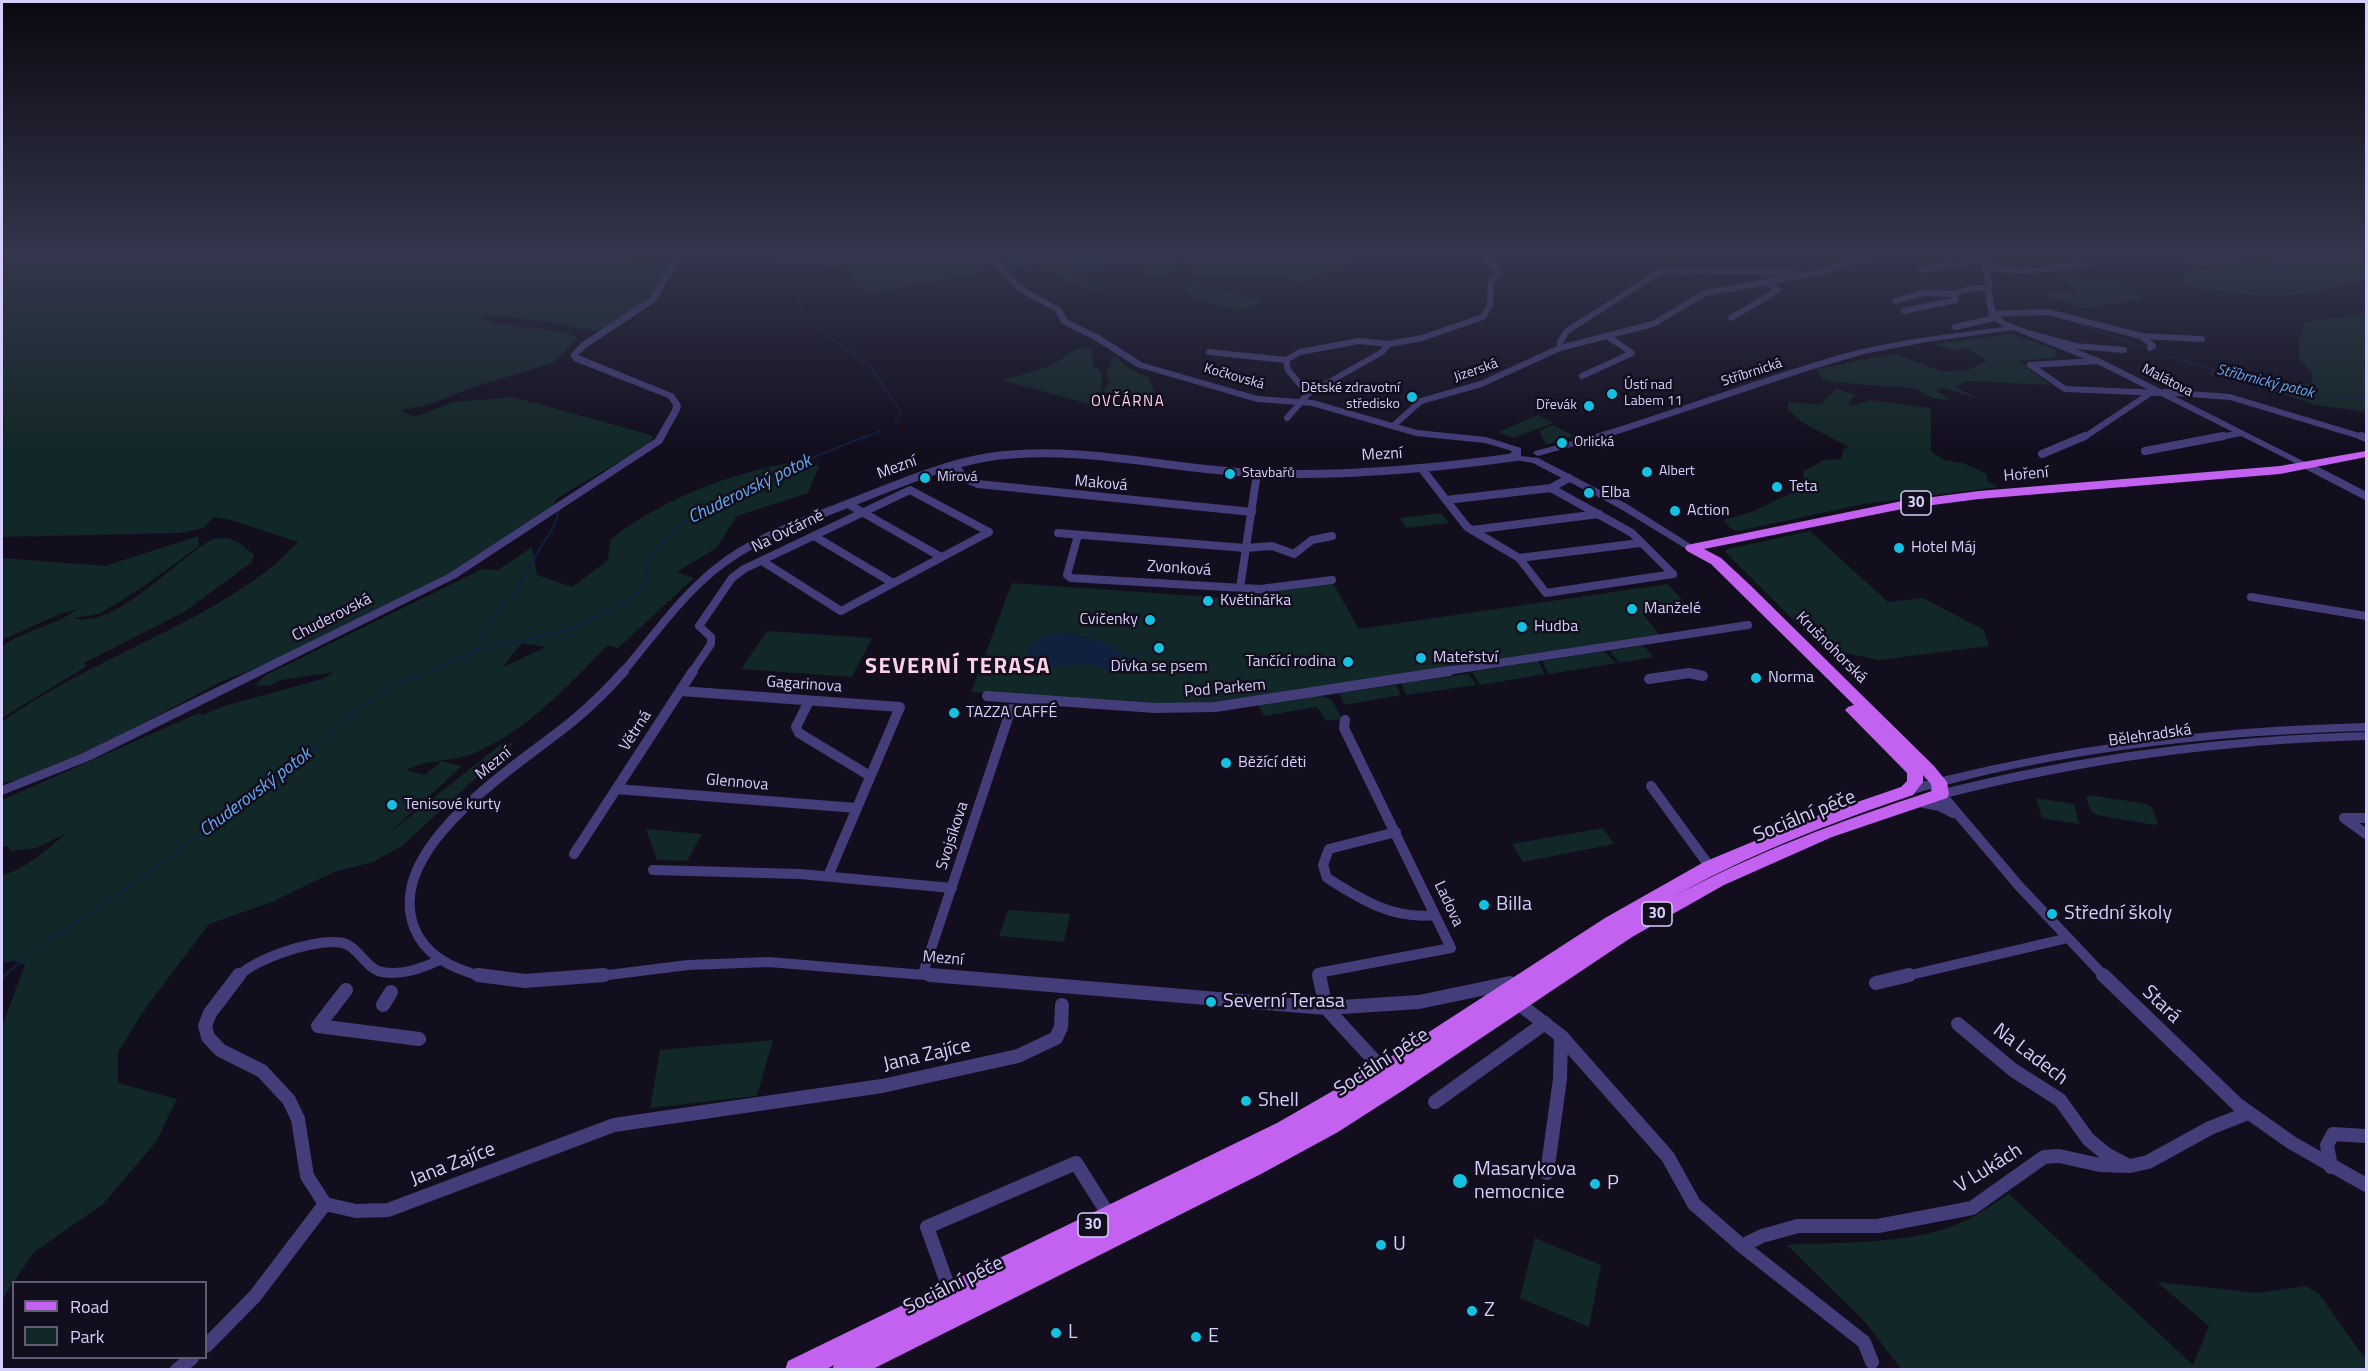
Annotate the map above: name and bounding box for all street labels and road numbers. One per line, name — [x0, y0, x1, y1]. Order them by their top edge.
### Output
street label: Stříbrnická — [1719, 355, 1785, 391]
street label: Jizerská — [1452, 356, 1500, 386]
street label: Kočkovská — [1202, 360, 1266, 394]
street label: Malátova — [2139, 361, 2195, 401]
street label: Mezní — [1361, 444, 1403, 466]
street label: Mezní — [875, 452, 919, 484]
street label: Hoření — [2003, 463, 2049, 487]
street label: Maková — [1074, 472, 1128, 496]
road number: 30 — [1901, 491, 1931, 515]
street label: Na Ovčárně — [749, 506, 827, 558]
street label: Zvonková — [1146, 557, 1212, 581]
street label: Chuderovská — [289, 590, 375, 646]
street label: Krušnohorská — [1791, 608, 1871, 688]
street label: Gagarinova — [766, 673, 842, 697]
street label: Pod Parkem — [1183, 676, 1267, 702]
street label: Větrná — [616, 707, 656, 755]
street label: Bělehradská — [2107, 721, 2193, 751]
street label: Mezní — [472, 744, 516, 784]
street label: Glennova — [705, 771, 769, 795]
street label: Sociální péče — [1750, 786, 1860, 848]
street label: Svojsíkova — [933, 800, 973, 872]
street label: Ladova — [1429, 878, 1467, 930]
road number: 30 — [1642, 902, 1672, 926]
street label: Mezní — [922, 948, 964, 970]
street label: Stará — [2137, 981, 2185, 1029]
street label: Na Ladech — [1988, 1019, 2072, 1091]
street label: Sociální péče — [1330, 1024, 1434, 1102]
street label: Jana Zajíce — [881, 1034, 973, 1078]
street label: Jana Zajíce — [407, 1138, 499, 1192]
street label: V Lukách — [1951, 1139, 2027, 1199]
road number: 30 — [1078, 1213, 1108, 1237]
street label: Sociální péče — [900, 1252, 1008, 1320]

